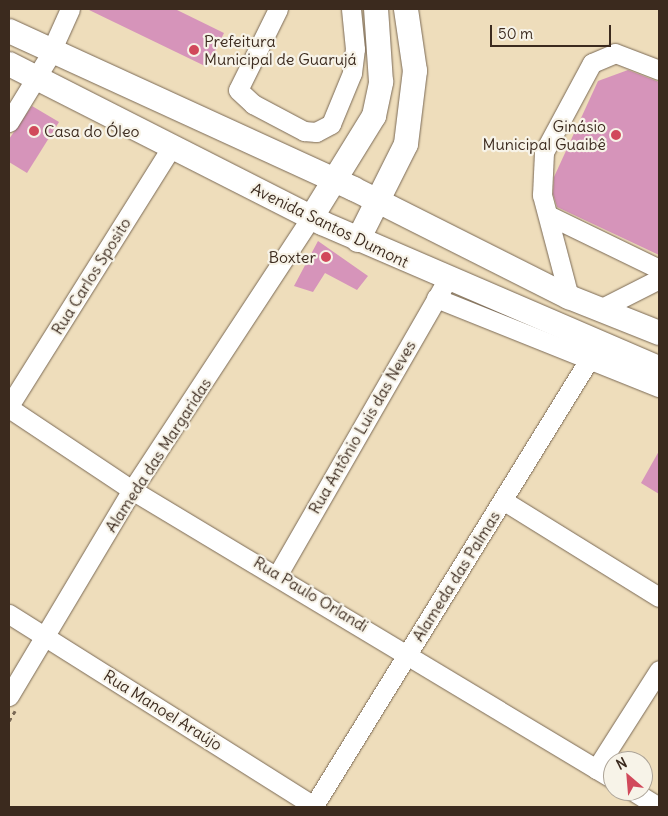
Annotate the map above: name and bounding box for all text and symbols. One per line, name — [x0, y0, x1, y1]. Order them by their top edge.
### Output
scale bar — [493, 15, 614, 47]
text: 50 m — [498, 24, 533, 43]
place label: Prefeitura Municipal de Guarujá — [204, 31, 357, 69]
marker: Prefeitura Municipal de Guarujá — [188, 44, 200, 56]
place label: Ginásio Municipal Guaibê — [483, 116, 606, 154]
place label: Casa do Óleo — [44, 121, 140, 141]
marker: Casa do Óleo — [28, 125, 40, 137]
marker: Ginásio Municipal Guaibê — [610, 129, 622, 141]
street label: Avenida Santos Dumont — [248, 179, 412, 271]
street label: Rua Carlos Sposito — [47, 214, 135, 338]
place label: Boxter — [269, 247, 316, 267]
marker: Boxter — [320, 251, 332, 263]
street label: Rua Antônio Luis das Neves — [304, 337, 420, 517]
street label: Alameda das Margaridas — [101, 374, 215, 536]
street label: Alameda das Palmas — [408, 507, 504, 645]
street label: Rua Paulo Orlandi — [250, 552, 372, 636]
street label: Rua Manoel Araújo — [100, 666, 226, 754]
north arrow — [603, 751, 653, 801]
text: N — [613, 753, 630, 774]

